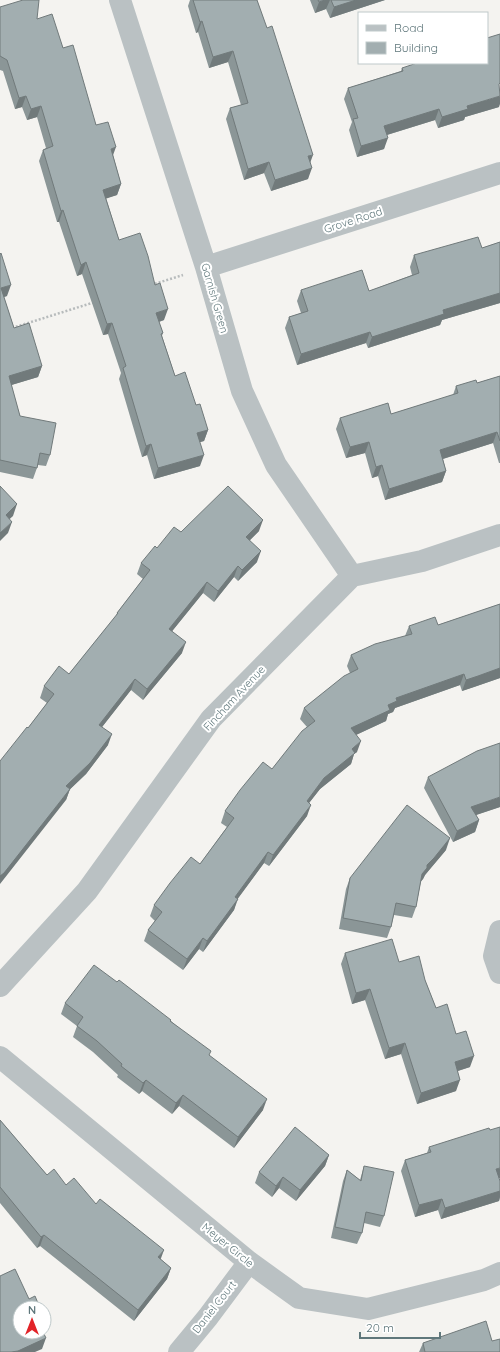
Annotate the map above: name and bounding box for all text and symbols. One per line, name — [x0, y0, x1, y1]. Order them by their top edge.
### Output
legend — [358, 12, 488, 64]
text: Road — [394, 20, 424, 35]
text: Building — [394, 40, 438, 55]
street label: Grove Road — [322, 204, 384, 236]
street label: Garnish Green — [198, 261, 232, 335]
street label: Fincham Avenue — [200, 662, 268, 734]
street label: Meyer Circle — [199, 1220, 257, 1270]
street label: Daniel Court — [189, 1278, 239, 1336]
north arrow — [12, 1300, 52, 1340]
text: N — [28, 1303, 36, 1317]
scale bar — [360, 1314, 440, 1340]
text: 20 m — [366, 1320, 394, 1335]

